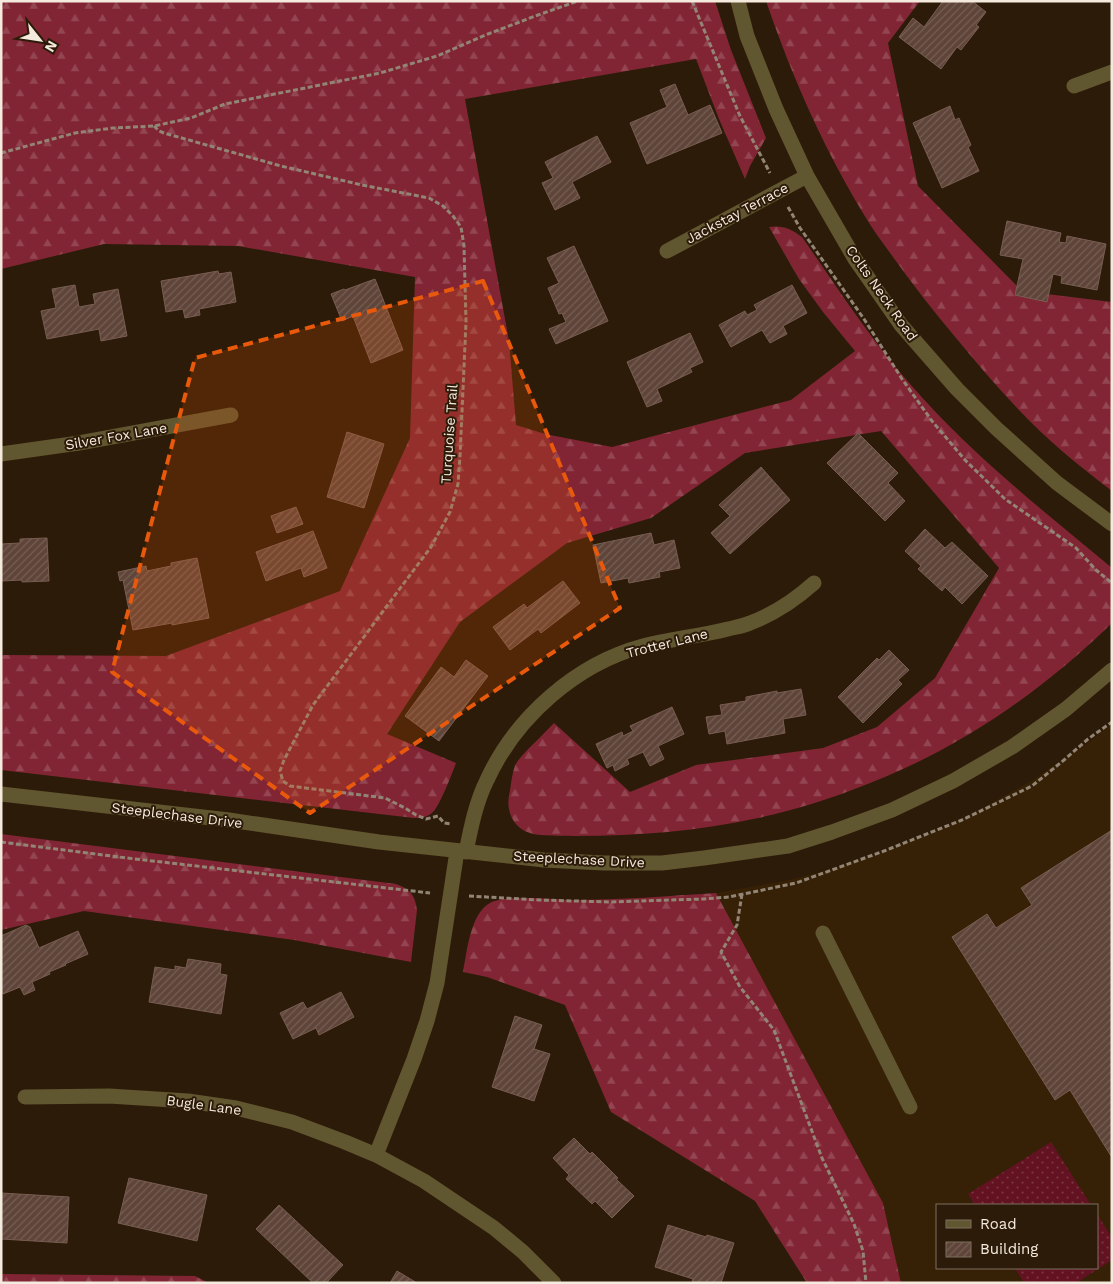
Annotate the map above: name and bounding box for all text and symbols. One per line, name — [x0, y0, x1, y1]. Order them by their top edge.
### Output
north arrow — [15, 15, 65, 65]
text: N — [42, 38, 61, 55]
street label: Jackstay Terrace — [683, 179, 791, 247]
street label: Colts Neck Road — [843, 242, 921, 344]
street label: Turquoise Trail — [438, 383, 461, 484]
street label: Silver Fox Lane — [64, 419, 168, 453]
street label: Trotter Lane — [625, 625, 709, 661]
street label: Steeplechase Drive — [111, 799, 243, 831]
street label: Steeplechase Drive — [513, 848, 645, 870]
street label: Bugle Lane — [166, 1092, 242, 1118]
legend — [936, 1204, 1098, 1269]
text: Road — [980, 1215, 1017, 1233]
text: Building — [980, 1240, 1038, 1258]

